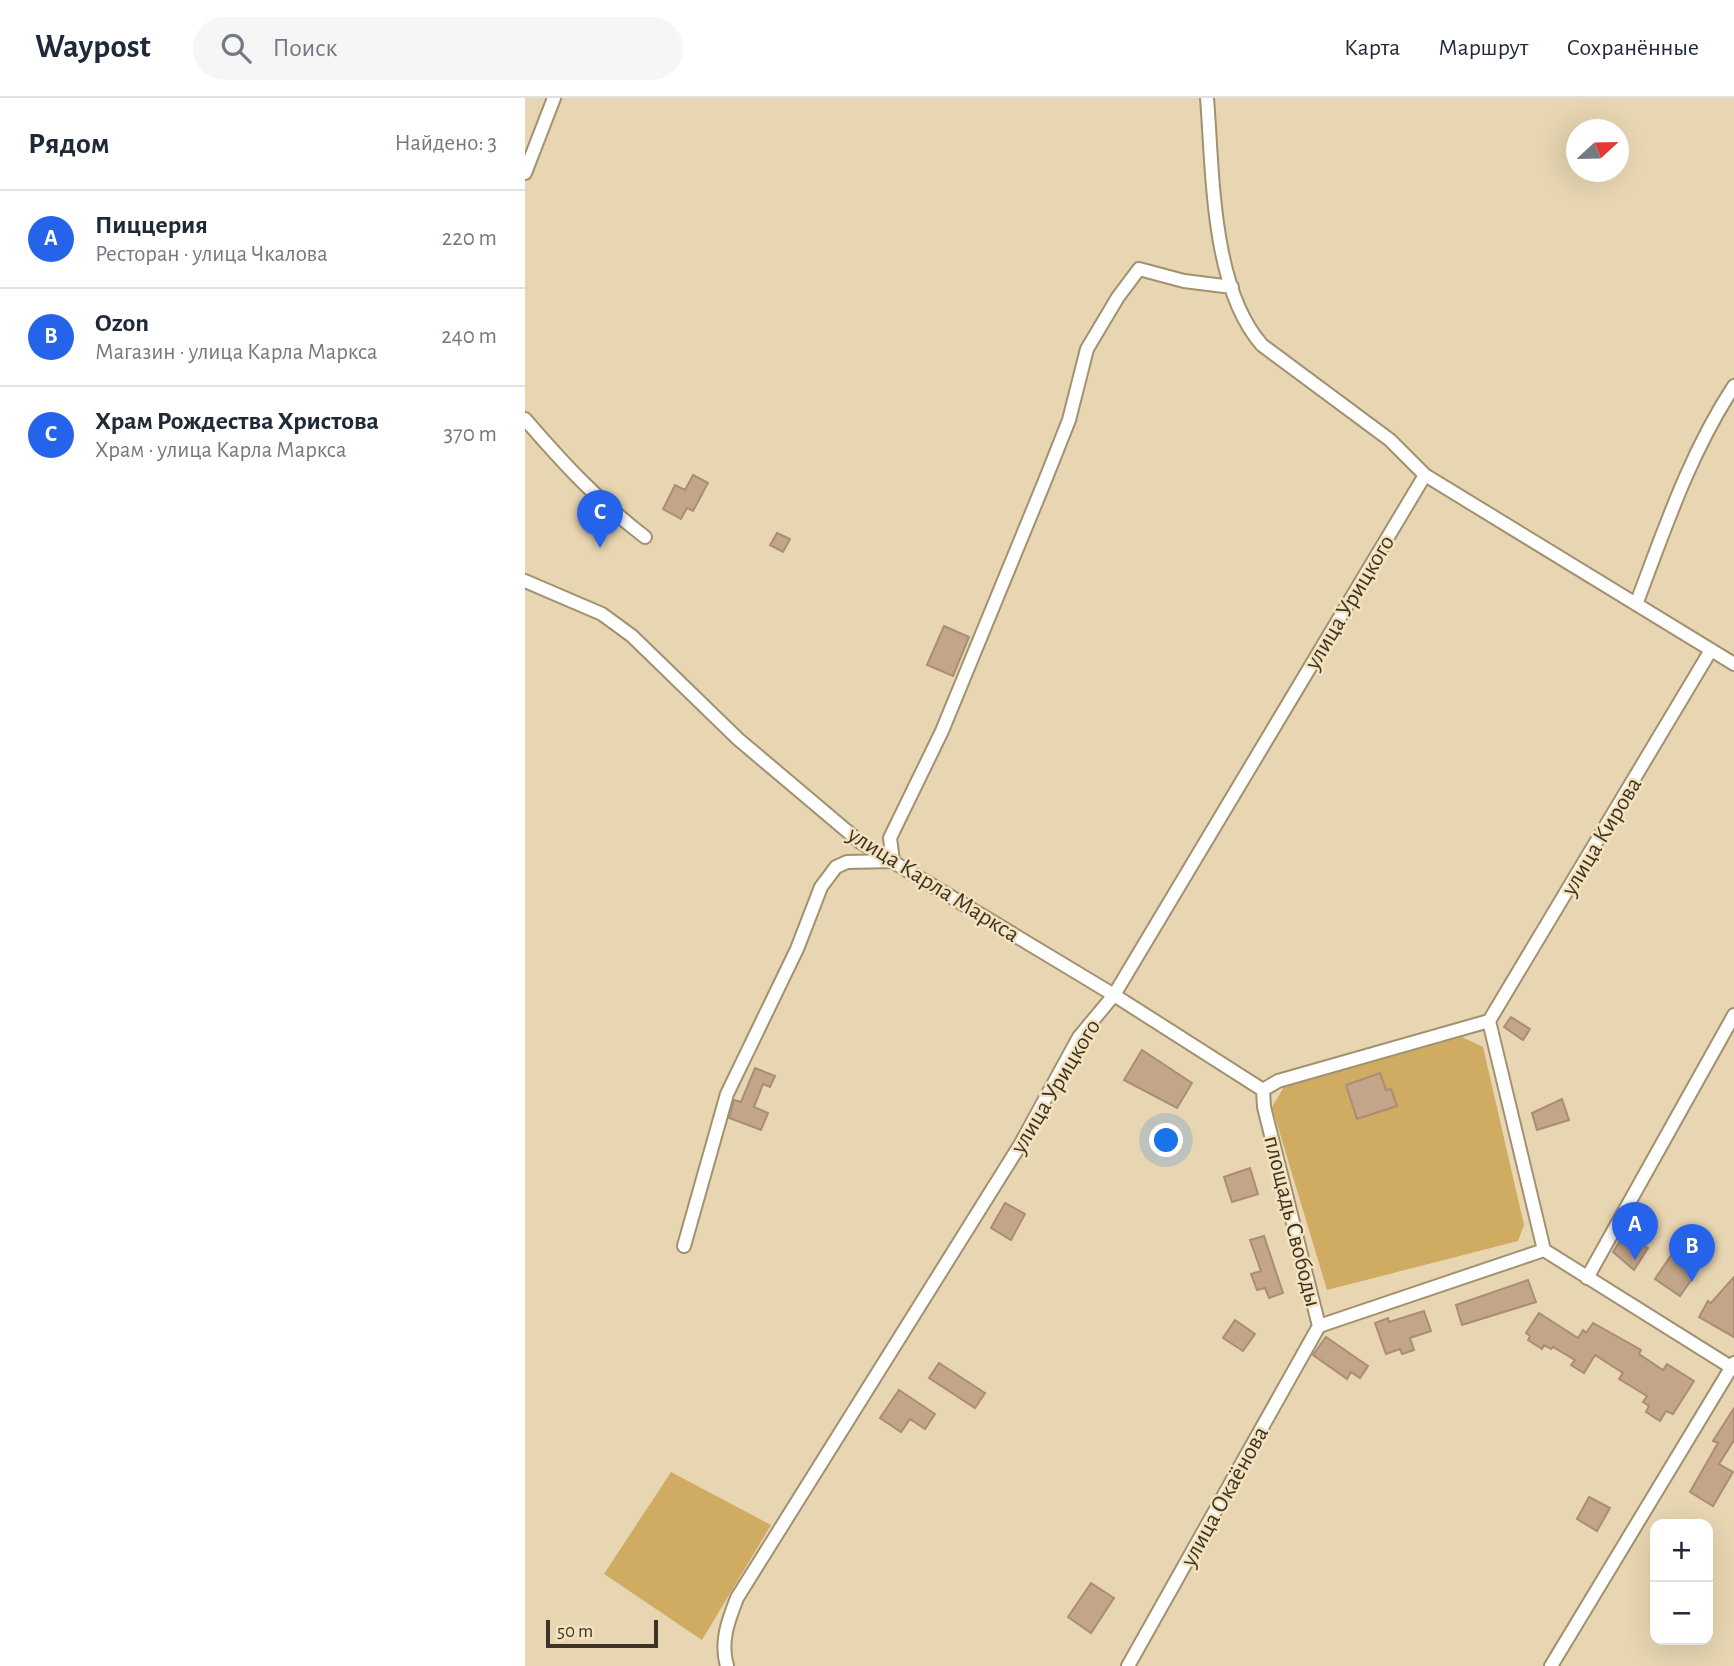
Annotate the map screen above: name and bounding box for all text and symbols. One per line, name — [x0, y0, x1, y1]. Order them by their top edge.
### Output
search box — [193, 17, 683, 80]
icon: search — [217, 29, 255, 67]
text: Waypost — [35, 31, 151, 64]
text: Поиск — [273, 35, 338, 61]
text: Карта — [1344, 36, 1400, 60]
text: Маршрут — [1438, 36, 1528, 60]
text: Сохранённые — [1566, 36, 1699, 60]
north arrow — [1566, 119, 1629, 182]
text: Рядом — [28, 129, 110, 159]
text: Найдено: 3 — [395, 132, 497, 155]
text: Пиццерия — [95, 212, 208, 238]
text: A — [44, 227, 58, 250]
text: 220 m — [442, 227, 497, 250]
text: Ресторан · улица Чкалова — [95, 243, 328, 266]
text: Ozon — [95, 310, 149, 336]
text: B — [44, 325, 58, 348]
text: 240 m — [441, 325, 497, 348]
text: Магазин · улица Карла Маркса — [95, 341, 378, 364]
text: Храм Рождества Христова — [95, 408, 379, 434]
text: C — [45, 423, 57, 446]
text: 370 m — [444, 423, 497, 446]
text: Храм · улица Карла Маркса — [95, 439, 346, 462]
pin: C — [577, 490, 623, 548]
street label: улица Урицкого — [1300, 531, 1399, 675]
street label: улица Кирова — [1557, 773, 1646, 901]
street label: улица Карла Маркса — [843, 822, 1024, 947]
street label: улица Урицкого — [1006, 1015, 1105, 1159]
your location — [1149, 1123, 1183, 1157]
street label: площадь Свободы — [1259, 1133, 1325, 1309]
pin: A — [1612, 1202, 1658, 1260]
pin: B — [1669, 1224, 1715, 1282]
street label: улица Окаёнова — [1176, 1422, 1273, 1571]
map controls — [1650, 1519, 1713, 1645]
button: + — [1650, 1519, 1713, 1582]
button: − — [1650, 1582, 1713, 1645]
scale bar — [546, 1617, 658, 1649]
text: 50 m — [557, 1622, 593, 1641]

